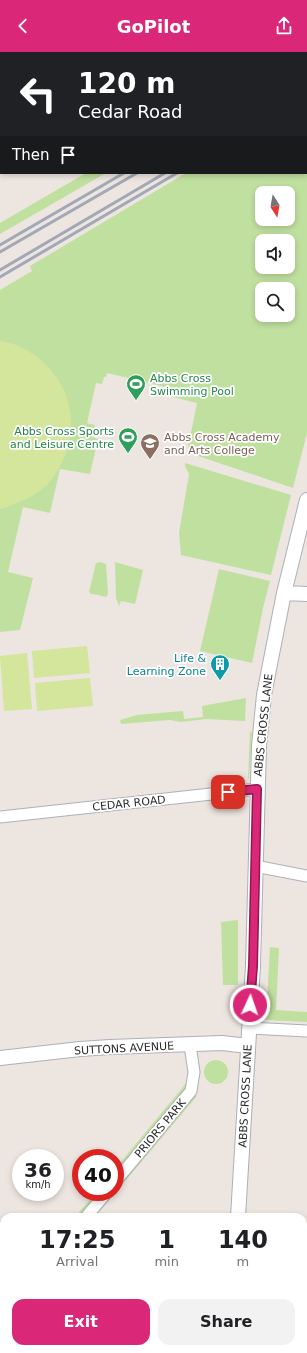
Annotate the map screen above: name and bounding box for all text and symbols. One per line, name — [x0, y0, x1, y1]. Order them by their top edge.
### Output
icon: back — [12, 15, 34, 37]
icon: share — [273, 15, 295, 37]
text: GoPilot — [117, 16, 190, 37]
text: 120 m — [78, 67, 175, 100]
icon: left — [12, 68, 64, 120]
text: Cedar Road — [78, 101, 182, 122]
icon: arrive — [57, 144, 79, 166]
text: Then — [12, 146, 49, 164]
north arrow — [255, 186, 295, 226]
map controls — [255, 186, 295, 322]
button: sound — [255, 234, 295, 274]
button: search — [255, 282, 295, 322]
place label: Abbs Cross Swimming Pool — [150, 372, 234, 398]
sports icon: Abbs Cross Swimming Pool — [125, 373, 147, 401]
place label: Abbs Cross Sports and Leisure Centre — [10, 425, 114, 451]
sports icon: Abbs Cross Sports and Leisure Centre — [117, 426, 139, 454]
place label: Abbs Cross Academy and Arts College — [164, 431, 280, 457]
school or university icon: Abbs Cross Academy and Arts College — [139, 432, 161, 460]
place label: Life & Learning Zone — [127, 652, 206, 678]
building icon: Life & Learning Zone — [209, 653, 231, 681]
street label: ABBS CROSS LANE — [252, 673, 275, 777]
pin — [211, 775, 245, 809]
icon: arrive — [217, 781, 239, 803]
street label: CEDAR ROAD — [92, 793, 166, 814]
position arrow — [229, 984, 271, 1026]
street label: SUTTONS AVENUE — [74, 1039, 174, 1058]
street label: ABBS CROSS LANE — [236, 1044, 255, 1148]
street label: PRIORS PARK — [132, 1096, 189, 1160]
speed limit sign: 40 — [72, 1149, 124, 1201]
text: 36 — [24, 1158, 52, 1182]
text: km/h — [25, 1179, 51, 1190]
text: 17:25 — [39, 1226, 115, 1254]
text: 1 — [158, 1226, 175, 1254]
text: 140 — [218, 1226, 268, 1254]
text: Arrival — [56, 1254, 98, 1269]
text: min — [154, 1254, 179, 1269]
text: m — [237, 1254, 249, 1269]
button: Exit — [12, 1299, 150, 1345]
button: Share — [158, 1299, 295, 1345]

